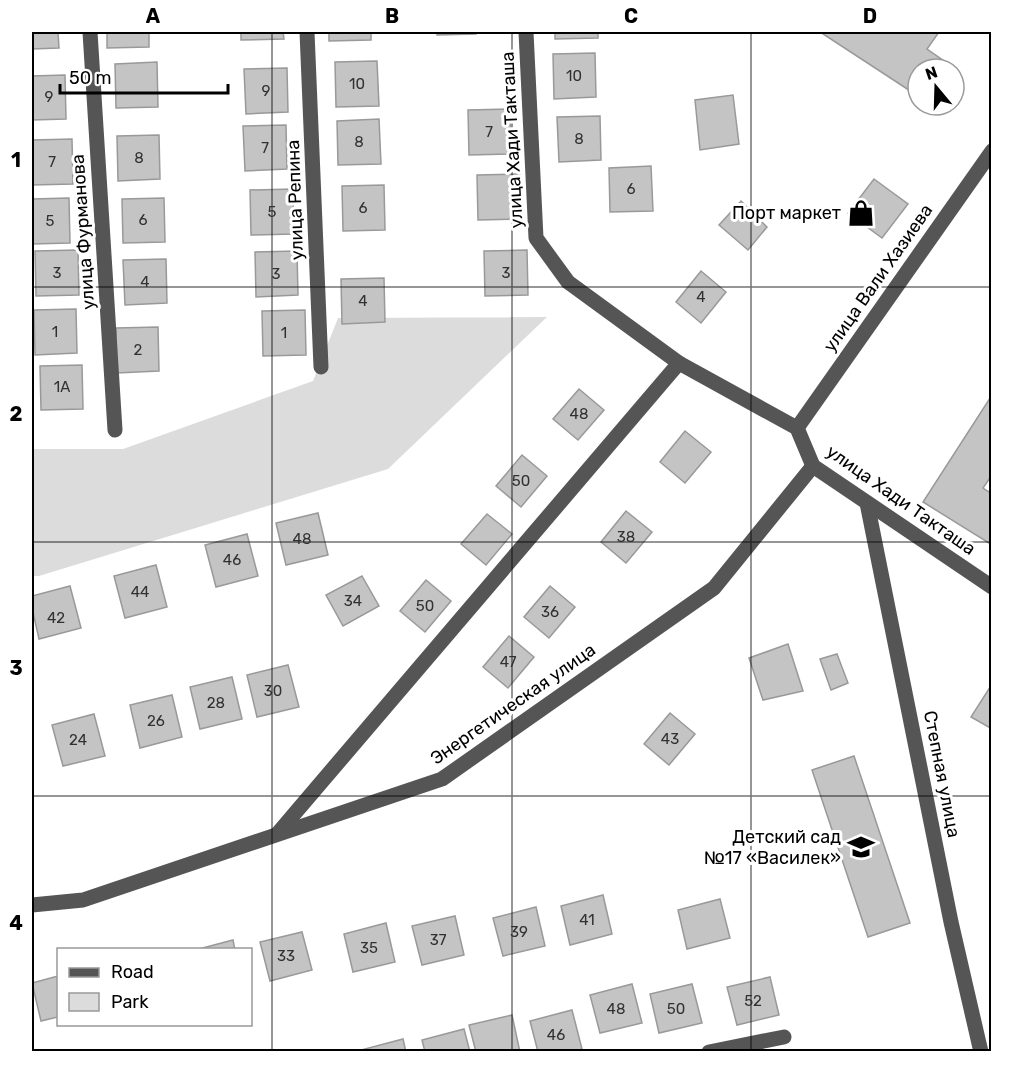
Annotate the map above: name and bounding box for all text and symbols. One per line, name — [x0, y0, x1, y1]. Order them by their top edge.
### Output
text: A — [146, 4, 161, 28]
text: B — [385, 4, 399, 28]
text: C — [624, 4, 638, 28]
text: D — [863, 4, 877, 28]
street label: улица Хади Такташа — [496, 51, 528, 229]
scale bar — [60, 57, 228, 95]
north arrow — [906, 57, 966, 117]
text: N — [923, 62, 940, 84]
text: 50 m — [69, 67, 112, 89]
house number: 10 — [566, 67, 582, 85]
house number: 10 — [349, 75, 365, 93]
house number: 9 — [262, 82, 271, 100]
house number: 9 — [45, 88, 54, 106]
house number: 7 — [485, 123, 493, 141]
house number: 8 — [574, 130, 584, 148]
house number: 8 — [354, 133, 364, 151]
house number: 7 — [261, 139, 269, 157]
street label: улица Репина — [282, 139, 308, 261]
text: 1 — [11, 148, 21, 172]
house number: 8 — [134, 149, 144, 167]
house number: 7 — [48, 153, 56, 171]
street label: улица Фурманова — [67, 154, 99, 310]
house number: 6 — [626, 180, 636, 198]
shop icon: Порт маркет — [846, 198, 876, 228]
house number: 6 — [358, 199, 368, 217]
street label: улица Вали Хазиева — [819, 200, 937, 356]
place label: Порт маркет — [732, 202, 841, 224]
house number: 5 — [268, 203, 277, 221]
house number: 6 — [138, 211, 148, 229]
house number: 5 — [46, 212, 55, 230]
house number: 3 — [52, 264, 62, 282]
house number: 3 — [501, 264, 511, 282]
house number: 3 — [271, 265, 281, 283]
house number: 4 — [140, 273, 150, 291]
house number: 4 — [696, 288, 706, 306]
house number: 4 — [358, 292, 368, 310]
house number: 1 — [52, 323, 58, 341]
house number: 1 — [281, 324, 287, 342]
house number: 2 — [134, 341, 143, 359]
house number: 1А — [54, 378, 70, 396]
text: 2 — [10, 402, 23, 426]
house number: 48 — [570, 405, 588, 423]
street label: улица Хади Такташа — [822, 440, 980, 560]
house number: 50 — [512, 472, 530, 490]
house number: 38 — [617, 528, 635, 546]
house number: 48 — [293, 530, 311, 548]
house number: 46 — [223, 551, 241, 569]
house number: 44 — [131, 583, 149, 601]
house number: 34 — [344, 592, 362, 610]
house number: 50 — [416, 597, 434, 615]
house number: 36 — [541, 603, 559, 621]
house number: 42 — [47, 609, 65, 627]
street label: Энергетическая улица — [426, 639, 600, 769]
house number: 47 — [500, 653, 517, 671]
text: 3 — [9, 656, 23, 680]
house number: 30 — [264, 682, 282, 700]
house number: 28 — [207, 694, 225, 712]
street label: Степная улица — [919, 709, 965, 839]
house number: 26 — [147, 712, 165, 730]
house number: 43 — [661, 730, 679, 748]
house number: 24 — [69, 731, 87, 749]
place label: Детский сад №17 «Василек» — [704, 826, 841, 869]
school or university icon: Детский сад №17 «Василек» — [846, 832, 876, 862]
text: 4 — [9, 911, 23, 935]
house number: 41 — [579, 911, 595, 929]
house number: 39 — [510, 923, 528, 941]
house number: 37 — [430, 931, 447, 949]
house number: 35 — [360, 939, 378, 957]
house number: 33 — [277, 947, 295, 965]
legend — [57, 948, 252, 1026]
text: Road — [111, 961, 154, 983]
text: Park — [111, 991, 149, 1013]
house number: 52 — [744, 992, 762, 1010]
house number: 48 — [607, 1000, 625, 1018]
house number: 50 — [667, 1000, 685, 1018]
house number: 46 — [547, 1026, 565, 1044]

